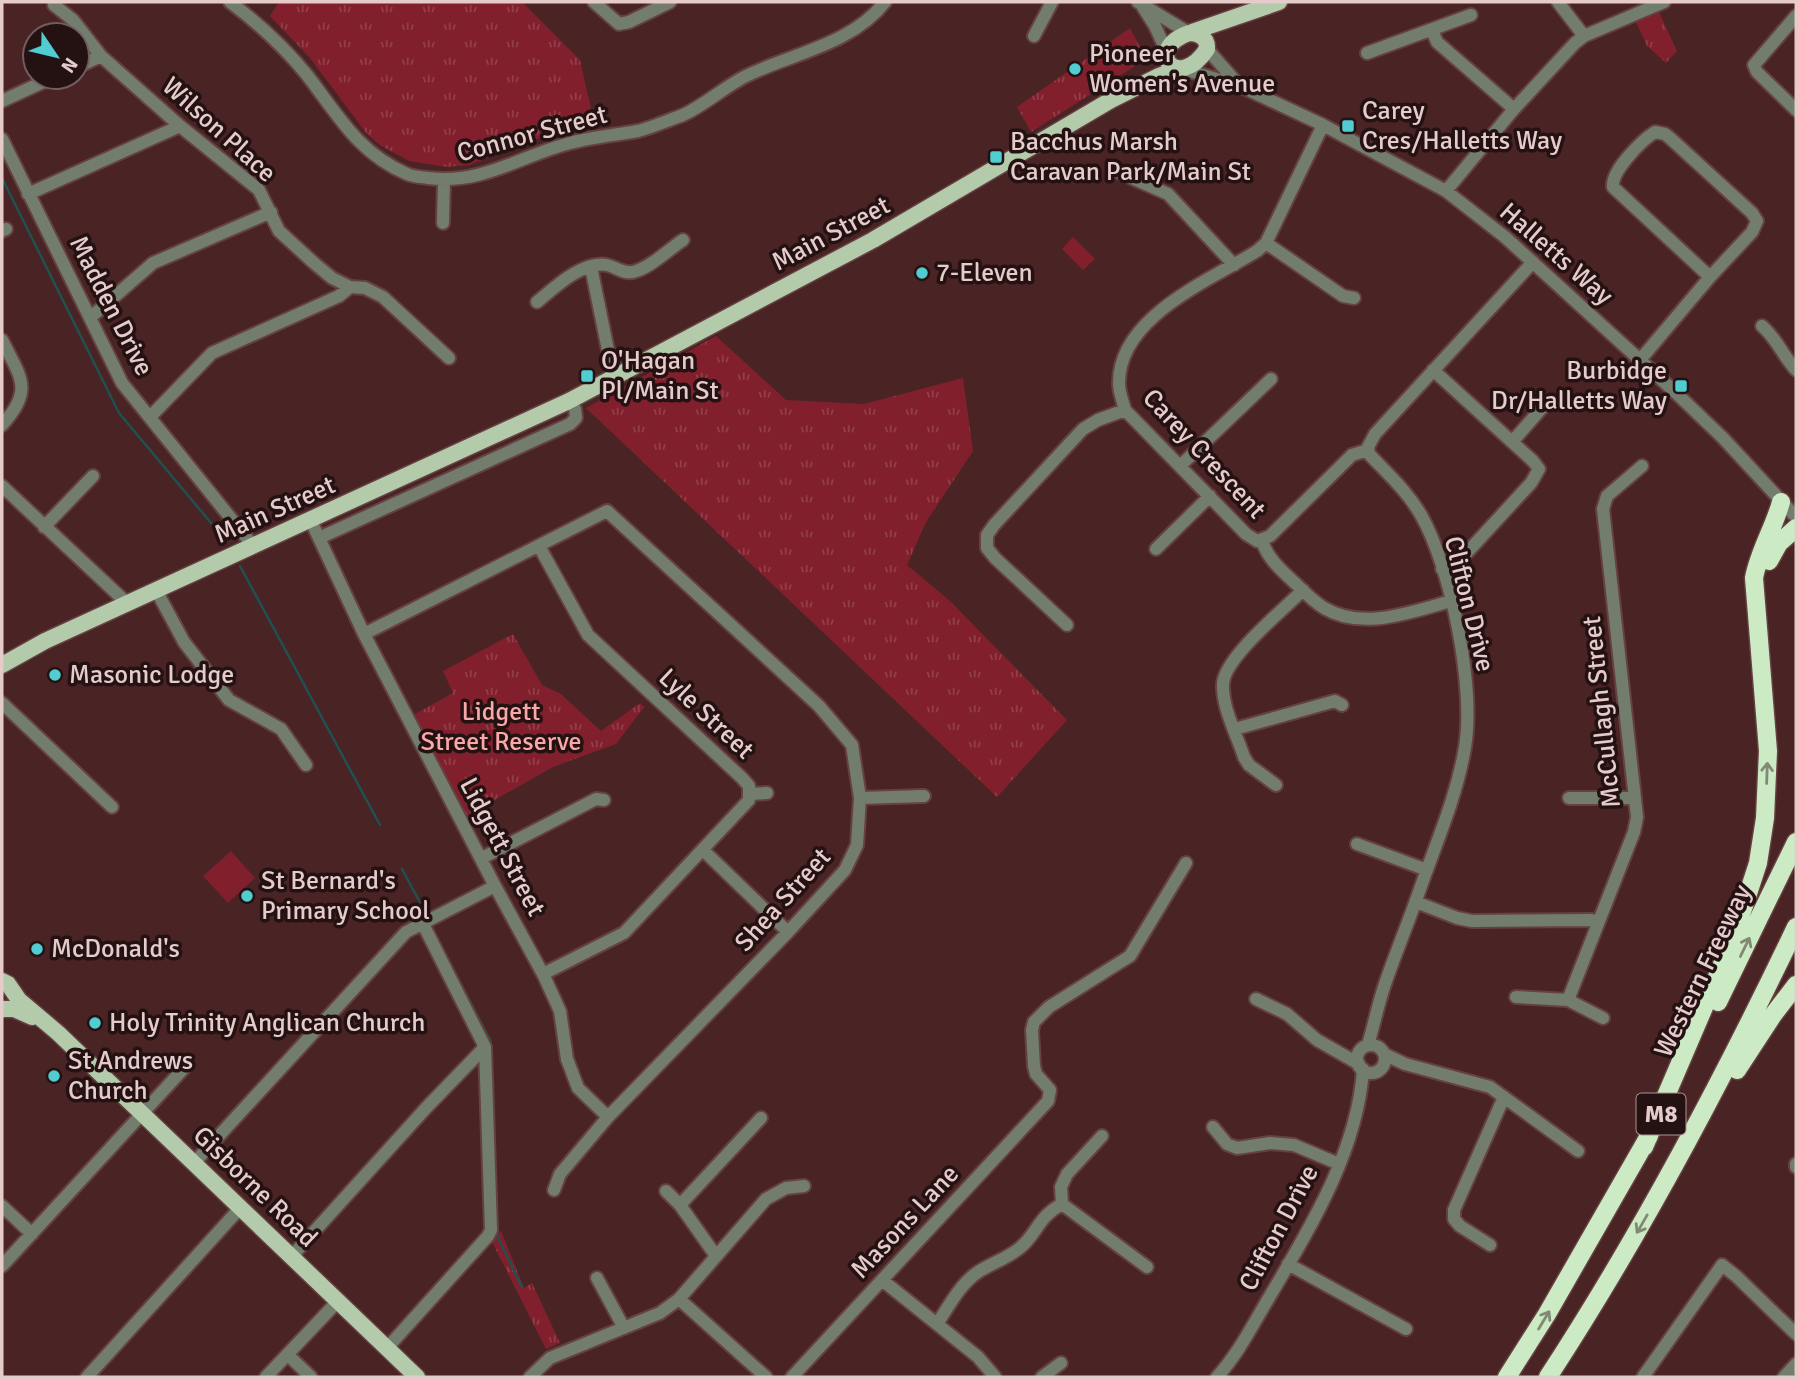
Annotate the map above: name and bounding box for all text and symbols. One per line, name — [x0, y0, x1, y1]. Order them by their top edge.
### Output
north arrow — [21, 21, 91, 91]
place label: Pioneer Women's Avenue — [1089, 38, 1275, 100]
text: N — [55, 53, 83, 77]
marker: Pioneer Women's Avenue — [1067, 61, 1083, 77]
street label: Wilson Place — [155, 71, 283, 189]
place label: Carey Cres/Halletts Way — [1362, 95, 1562, 157]
street label: Connor Street — [454, 99, 610, 169]
marker: Carey Cres/Halletts Way — [1340, 118, 1356, 134]
place label: Bacchus Marsh Caravan Park/Main St — [1010, 126, 1251, 188]
marker: Bacchus Marsh Caravan Park/Main St — [988, 149, 1004, 165]
street label: Main Street — [767, 190, 895, 278]
street label: Halletts Way — [1493, 196, 1619, 312]
street label: Madden Drive — [62, 231, 160, 381]
place label: 7-Eleven — [936, 257, 1033, 289]
marker: 7-Eleven — [914, 265, 930, 281]
place label: O'Hagan Pl/Main St — [601, 345, 719, 407]
place label: Burbidge Dr/Halletts Way — [1491, 355, 1667, 417]
marker: O'Hagan Pl/Main St — [579, 368, 595, 384]
marker: Burbidge Dr/Halletts Way — [1673, 378, 1689, 394]
street label: Carey Crescent — [1136, 382, 1272, 526]
street label: Main Street — [210, 469, 340, 551]
street label: Clifton Drive — [1437, 533, 1501, 675]
street label: McCullagh Street — [1576, 615, 1628, 809]
place label: Masonic Lodge — [69, 659, 234, 691]
street label: Lyle Street — [652, 662, 760, 766]
marker: Masonic Lodge — [47, 667, 63, 683]
park label: Lidgett Street Reserve — [421, 696, 581, 758]
one-way arrow — [1761, 762, 1774, 785]
street label: Lidgett Street — [452, 772, 552, 922]
street label: Shea Street — [728, 842, 838, 958]
place label: St Bernard's Primary School — [261, 865, 430, 927]
street label: Western Freeway — [1647, 879, 1759, 1063]
marker: St Bernard's Primary School — [239, 888, 255, 904]
place label: McDonald's — [51, 933, 180, 965]
one-way arrow — [1739, 937, 1752, 958]
marker: McDonald's — [29, 941, 45, 957]
place label: Holy Trinity Anglican Church — [109, 1007, 425, 1039]
marker: Holy Trinity Anglican Church — [87, 1015, 103, 1031]
place label: St Andrews Church — [68, 1045, 193, 1107]
marker: St Andrews Church — [46, 1068, 62, 1084]
road number: M8 — [1636, 1094, 1686, 1134]
street label: Gisborne Road — [186, 1120, 324, 1254]
street label: Masons Lane — [844, 1158, 966, 1286]
street label: Clifton Drive — [1232, 1159, 1326, 1297]
one-way arrow — [1635, 1213, 1649, 1233]
one-way arrow — [1537, 1310, 1551, 1330]

